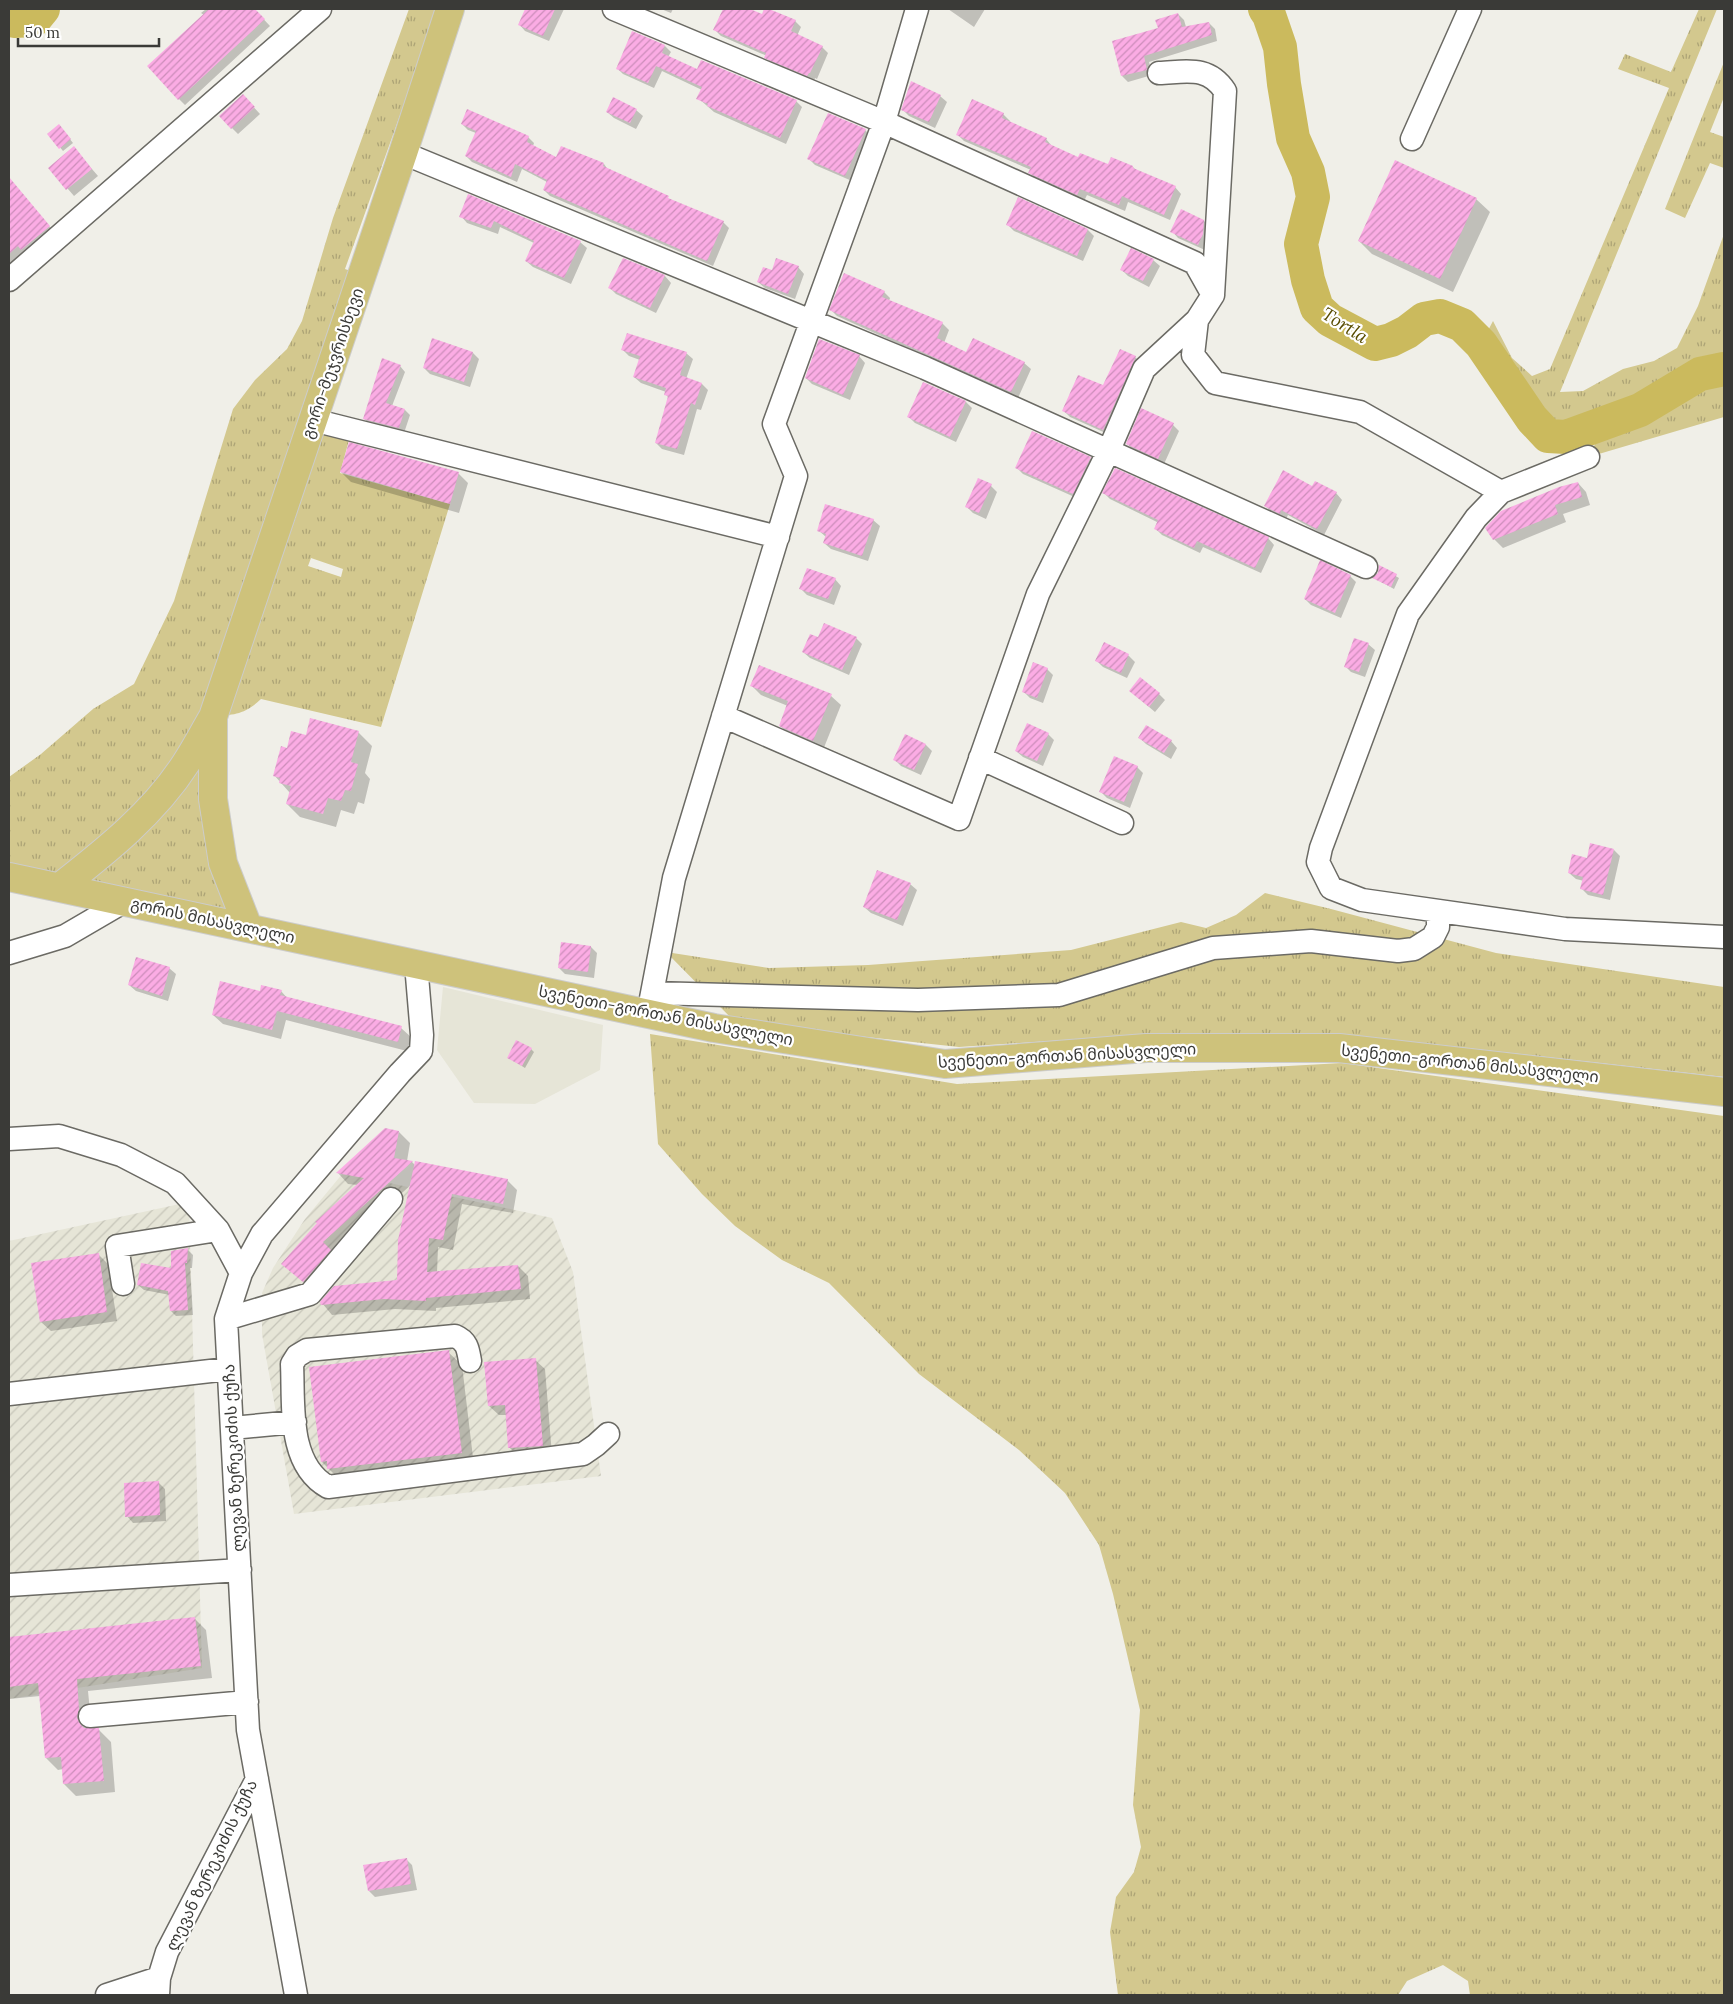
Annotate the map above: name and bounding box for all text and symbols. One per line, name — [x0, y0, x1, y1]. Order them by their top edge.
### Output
scale bar — [18, 15, 159, 47]
text: 50 m — [25, 23, 60, 42]
street label: გორი-მეჯვრისხევი — [297, 285, 367, 441]
water label: Tortla — [1318, 302, 1372, 348]
street label: გორის მისასვლელი — [129, 893, 297, 948]
street label: სვენეთი-გორთან მისასვლელი — [537, 980, 795, 1050]
street label: სვენეთი-გორთან მისასვლელი — [937, 1038, 1197, 1073]
street label: სვენეთი-გორთან მისასვლელი — [1340, 1040, 1600, 1087]
street label: ლევან ზერეკიძის ქუჩა — [218, 1364, 249, 1552]
street label: ლევან ზერეკიძის ქუჩა — [161, 1776, 262, 1954]

